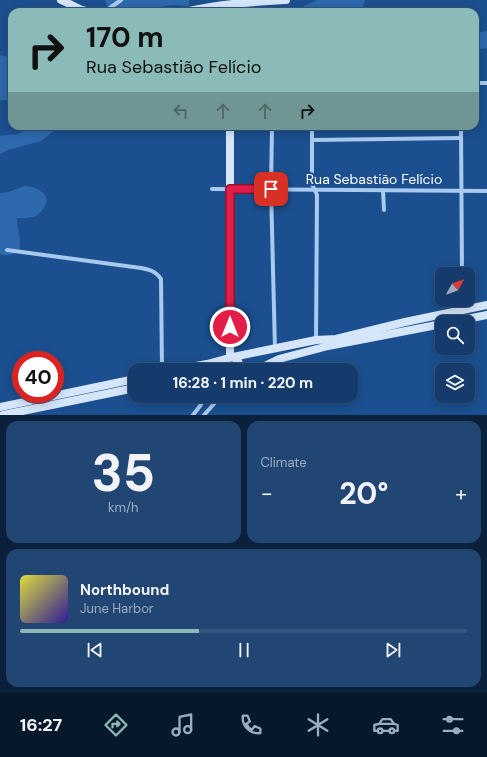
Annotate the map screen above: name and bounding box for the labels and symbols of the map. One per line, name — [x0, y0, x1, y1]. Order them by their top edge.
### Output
street label: Rua Sebastião Felício — [306, 170, 442, 188]
pin — [254, 172, 288, 206]
north arrow — [435, 267, 475, 307]
position arrow — [209, 306, 251, 348]
speed limit sign: 40 — [12, 351, 64, 403]

